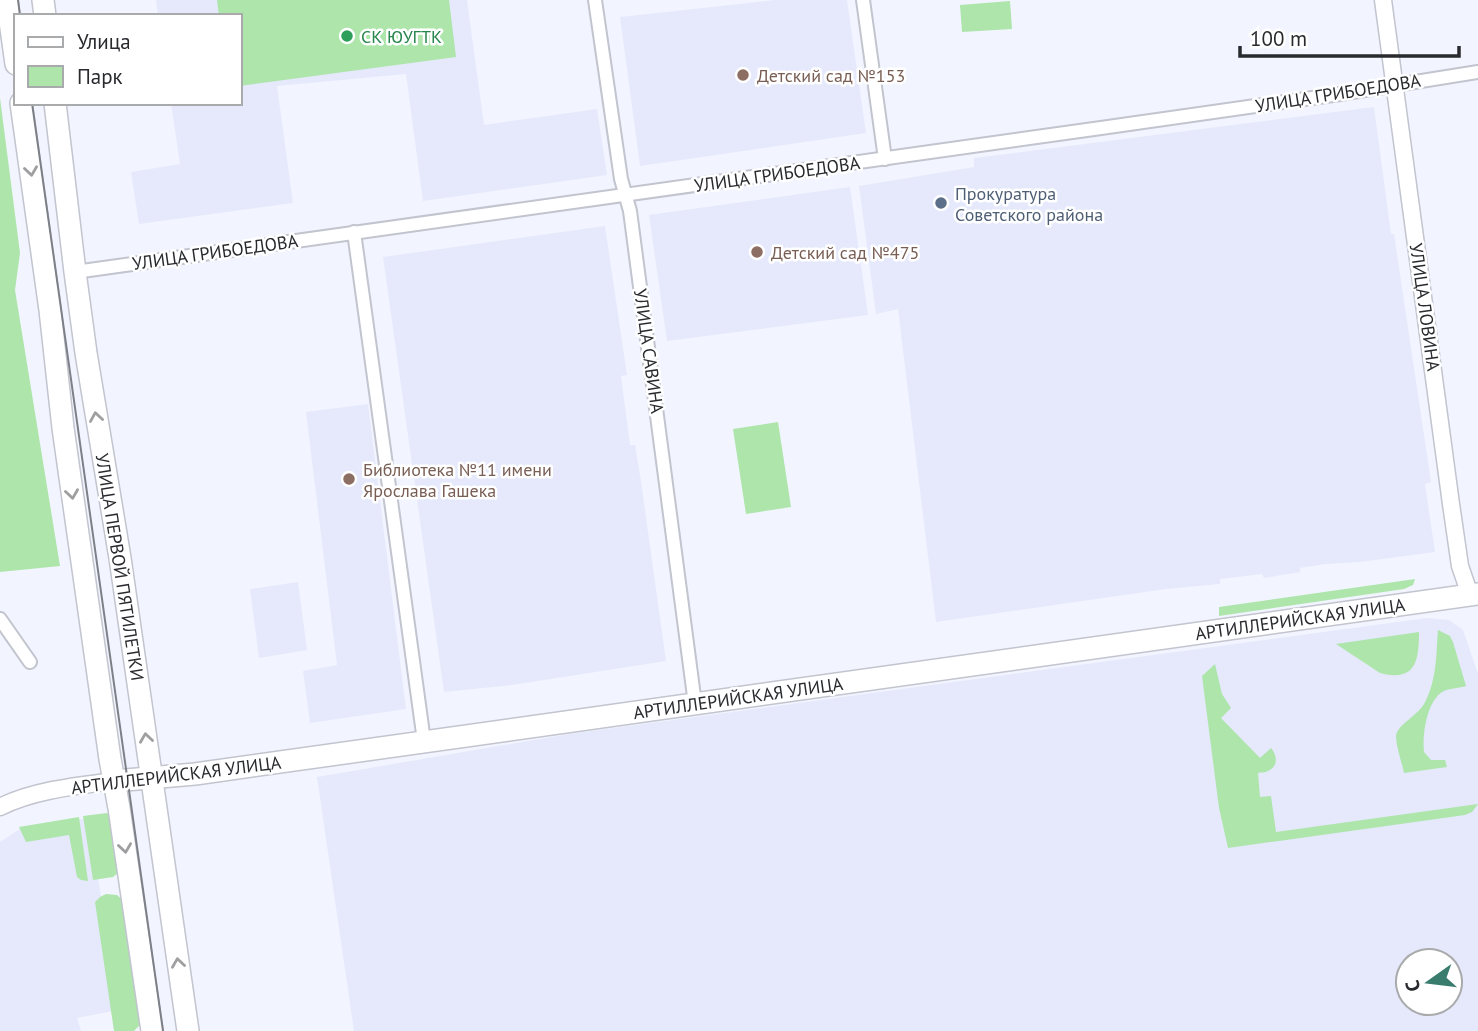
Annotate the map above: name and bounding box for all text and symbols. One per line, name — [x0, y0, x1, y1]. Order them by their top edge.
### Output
legend — [14, 14, 242, 105]
scale bar — [1240, 14, 1459, 58]
place label: СК ЮУГТК — [361, 25, 442, 48]
text: 100 m — [1250, 25, 1307, 52]
text: Улица — [77, 28, 131, 55]
marker: СК ЮУГТК — [339, 28, 355, 44]
text: Парк — [77, 63, 123, 90]
place label: Детский сад №153 — [757, 64, 905, 87]
marker: Детский сад №153 — [735, 67, 751, 83]
street label: УЛИЦА ГРИБОЕДОВА — [1254, 69, 1423, 117]
street label: УЛИЦА ГРИБОЕДОВА — [693, 151, 862, 197]
one-way arrow — [23, 165, 38, 177]
place label: Прокуратура Советского района — [955, 182, 1103, 226]
marker: Прокуратура Советского района — [933, 195, 949, 211]
street label: УЛИЦА ГРИБОЕДОВА — [131, 229, 300, 275]
place label: Детский сад №475 — [771, 241, 919, 264]
street label: УЛИЦА ЛОВИНА — [1405, 242, 1445, 373]
marker: Детский сад №475 — [749, 244, 765, 260]
street label: УЛИЦА САВИНА — [629, 287, 669, 415]
one-way arrow — [89, 411, 104, 422]
street label: УЛИЦА ПЕРВОЙ ПЯТИЛЕТКИ — [91, 452, 149, 682]
place label: Библиотека №11 имени Ярослава Гашека — [363, 458, 552, 502]
marker: Библиотека №11 имени Ярослава Гашека — [341, 471, 357, 487]
one-way arrow — [64, 488, 79, 500]
street label: АРТИЛЛЕРИЙСКАЯ УЛИЦА — [1194, 593, 1407, 645]
street label: АРТИЛЛЕРИЙСКАЯ УЛИЦА — [632, 672, 845, 724]
one-way arrow — [139, 732, 154, 744]
street label: АРТИЛЛЕРИЙСКАЯ УЛИЦА — [70, 751, 283, 799]
one-way arrow — [118, 842, 133, 854]
north arrow — [1394, 947, 1464, 1017]
one-way arrow — [171, 958, 186, 969]
text: С — [1399, 978, 1425, 994]

